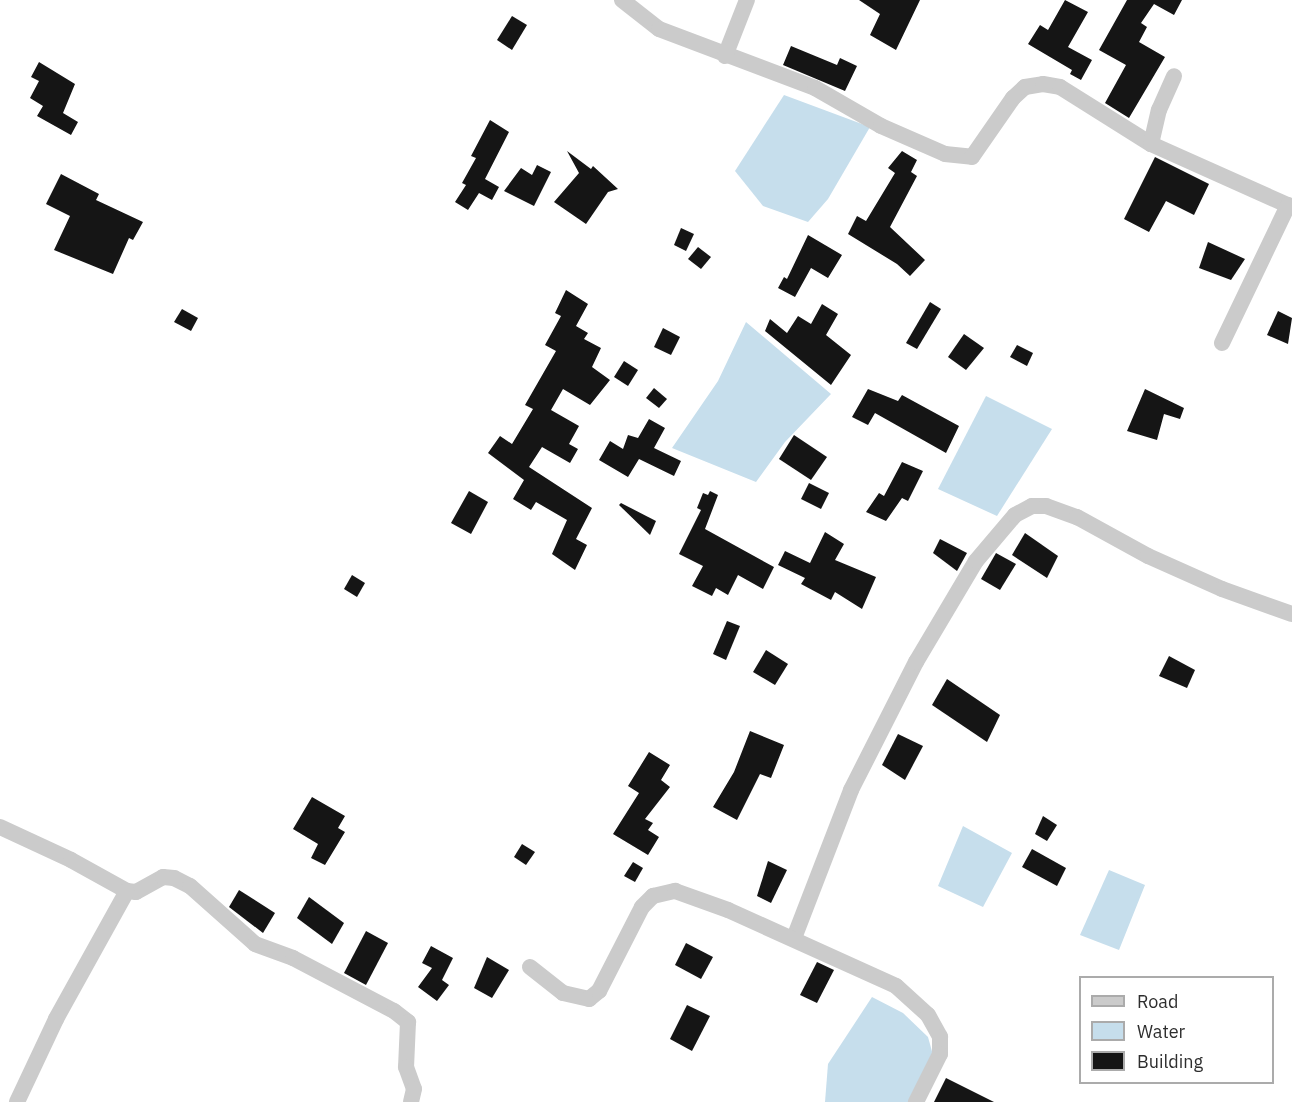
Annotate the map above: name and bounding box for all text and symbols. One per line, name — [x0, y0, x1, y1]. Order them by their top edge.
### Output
legend — [1079, 976, 1274, 1084]
text: Road — [1137, 990, 1178, 1013]
text: Water — [1137, 1020, 1185, 1043]
text: Building — [1137, 1050, 1203, 1073]

